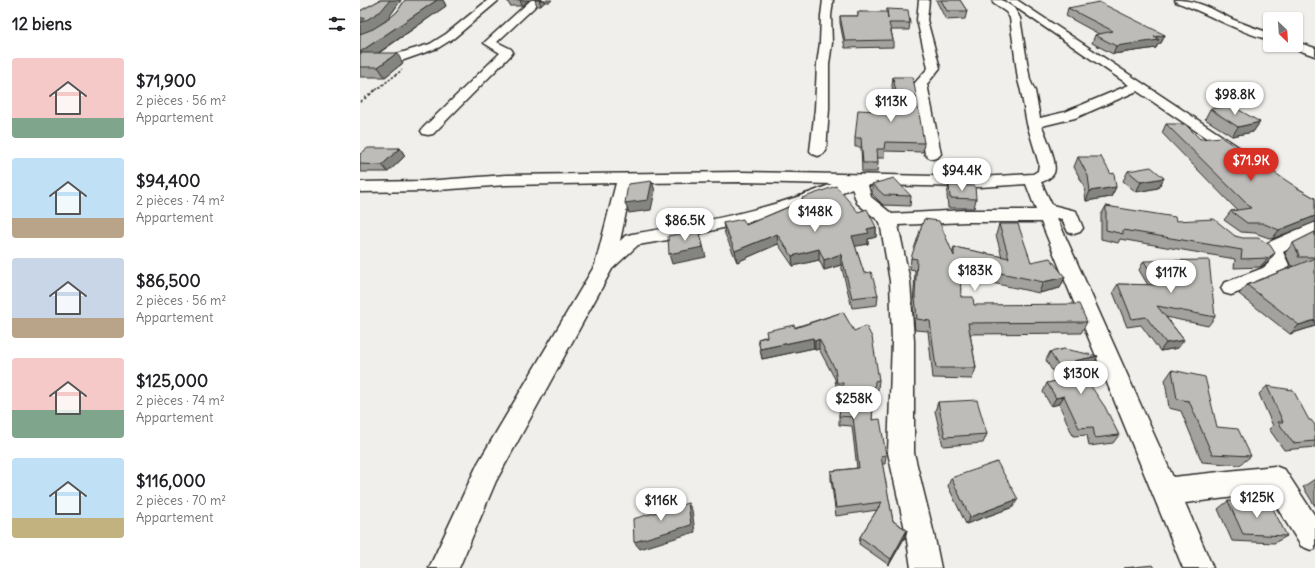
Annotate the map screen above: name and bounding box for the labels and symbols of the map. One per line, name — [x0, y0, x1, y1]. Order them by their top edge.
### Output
north arrow — [1263, 12, 1303, 52]
pin: $98.8K — [1202, 82, 1268, 116]
pin: $113K — [863, 89, 919, 123]
pin: $71.9K — [1218, 148, 1284, 182]
pin: $94.4K — [929, 158, 995, 192]
pin: $148K — [787, 199, 843, 233]
pin: $86.5K — [652, 208, 718, 242]
pin: $183K — [947, 258, 1003, 292]
pin: $117K — [1143, 260, 1199, 294]
pin: $130K — [1053, 361, 1109, 395]
pin: $258K — [826, 386, 882, 420]
pin: $125K — [1229, 485, 1285, 519]
pin: $116K — [633, 488, 689, 522]

